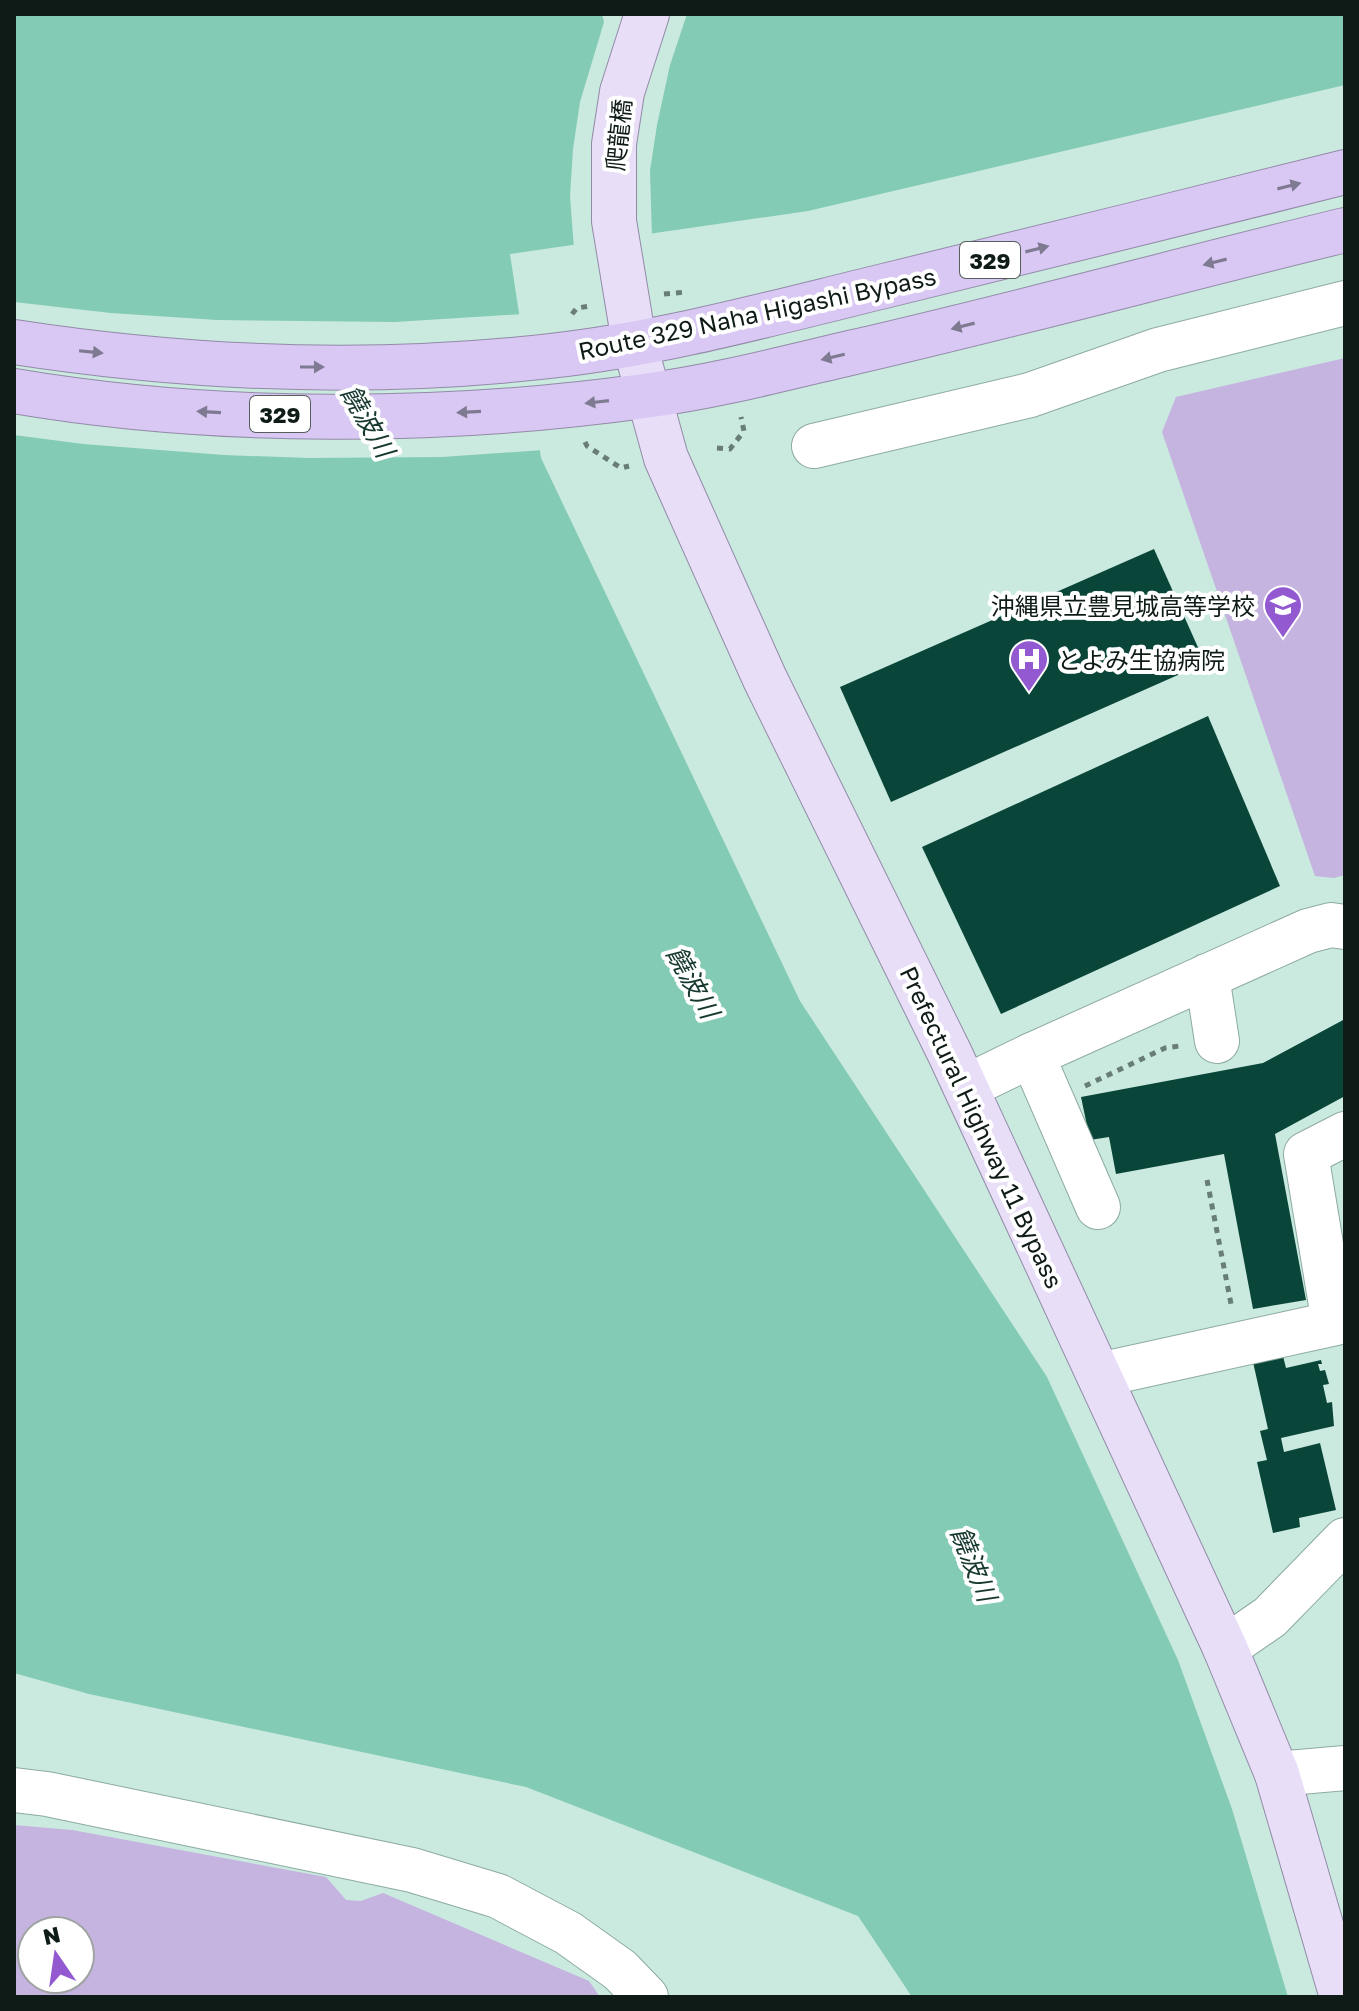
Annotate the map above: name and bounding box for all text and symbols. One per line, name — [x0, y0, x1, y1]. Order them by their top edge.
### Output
street label: 爬龍橋 — [600, 98, 636, 172]
one-way arrow — [1277, 180, 1302, 192]
road number: 329 — [960, 242, 1020, 278]
one-way arrow — [1025, 242, 1050, 254]
one-way arrow — [1203, 257, 1228, 269]
street label: Route 329 Naha Higashi Bypass — [575, 261, 939, 365]
one-way arrow — [951, 321, 976, 333]
one-way arrow — [79, 345, 104, 358]
one-way arrow — [820, 351, 845, 364]
one-way arrow — [300, 361, 325, 373]
water label: 饒波川 — [335, 379, 402, 465]
one-way arrow — [584, 395, 609, 408]
road number: 329 — [250, 396, 310, 432]
one-way arrow — [196, 405, 221, 418]
one-way arrow — [456, 405, 481, 418]
school or university icon: 沖縄県立豊見城高等学校 — [1262, 584, 1304, 639]
place label: 沖縄県立豊見城高等学校 — [991, 591, 1255, 620]
hospital icon: とよみ生協病院 — [1008, 638, 1050, 693]
place label: とよみ生協病院 — [1057, 645, 1225, 674]
water label: 饒波川 — [661, 940, 727, 1026]
street label: Prefectural Highway 11 Bypass — [894, 961, 1070, 1293]
water label: 饒波川 — [945, 1522, 1004, 1609]
north arrow — [16, 1915, 96, 1995]
text: N — [40, 1920, 63, 1950]

